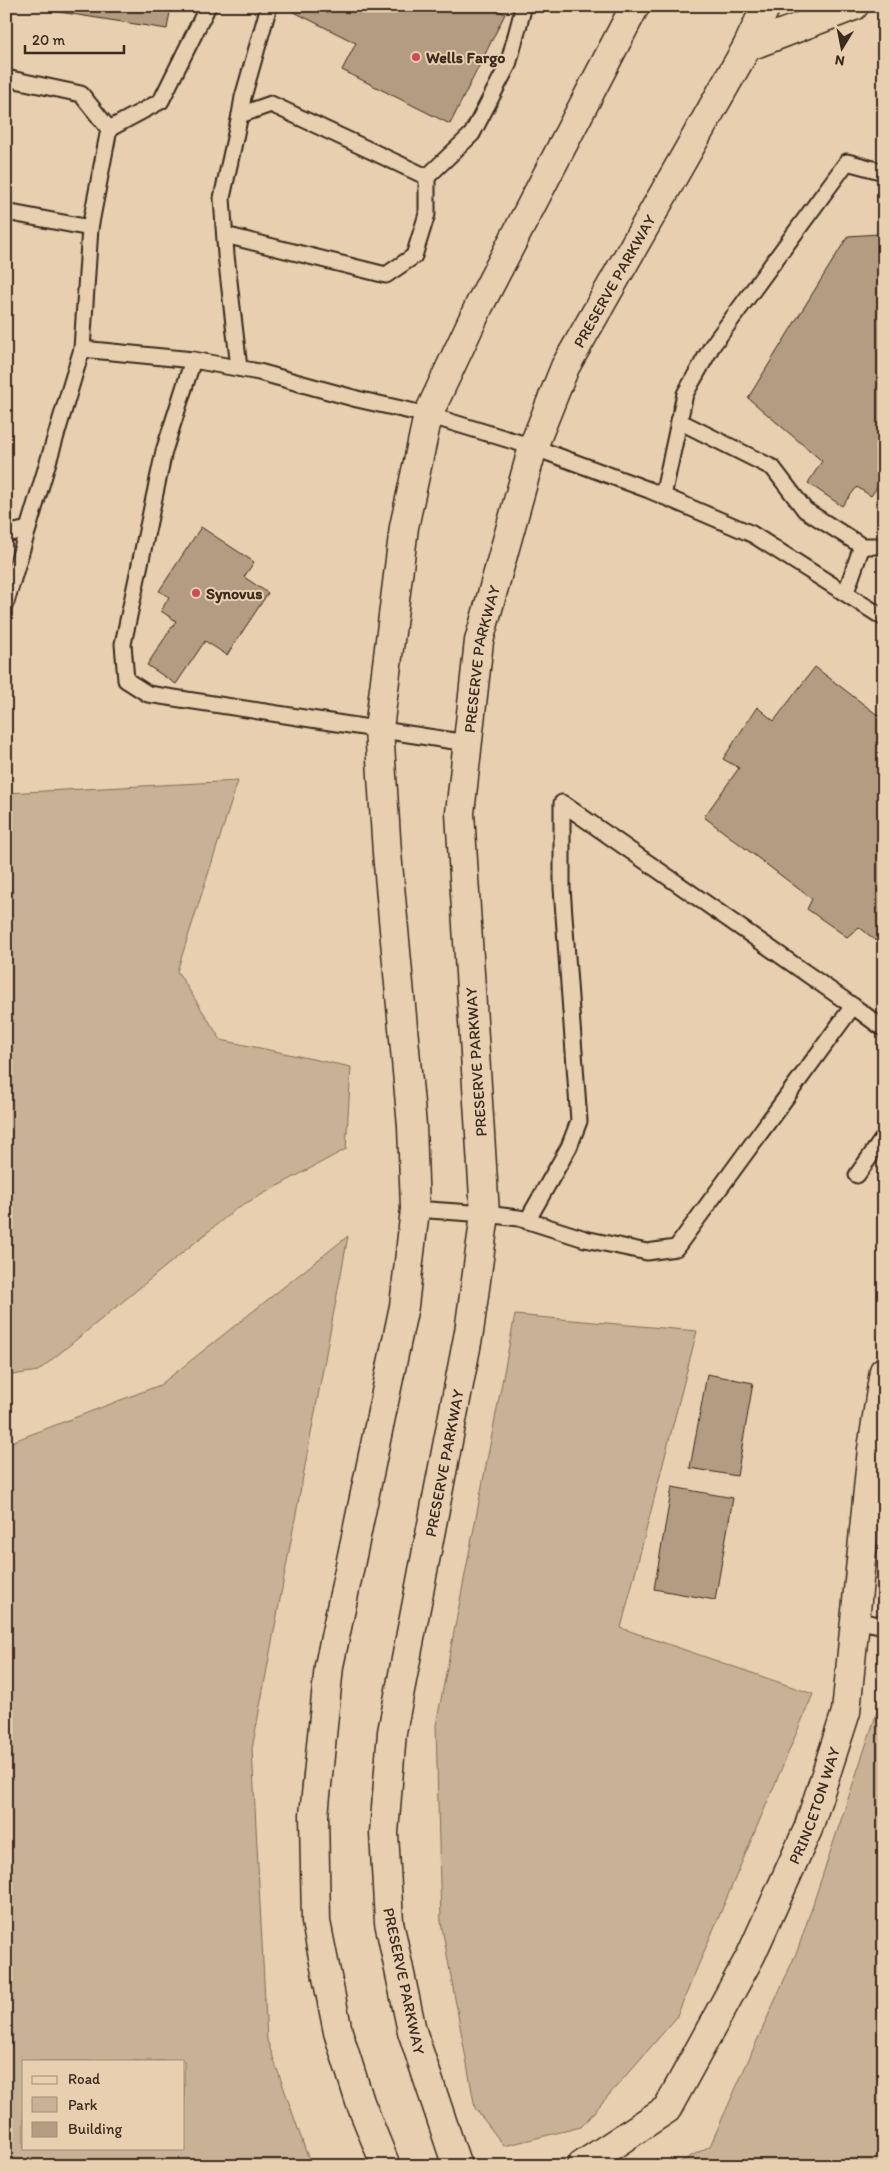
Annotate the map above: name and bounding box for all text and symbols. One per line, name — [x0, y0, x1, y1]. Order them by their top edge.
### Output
scale bar — [25, 22, 124, 54]
north arrow — [818, 22, 868, 72]
text: 20 m — [32, 31, 66, 49]
place label: Wells Fargo — [426, 48, 505, 68]
marker: Wells Fargo — [410, 51, 422, 63]
text: N — [834, 51, 846, 70]
street label: PRESERVE PARKWAY — [569, 211, 659, 351]
street label: PRESERVE PARKWAY — [459, 583, 504, 734]
place label: Synovus — [206, 584, 262, 604]
marker: Synovus — [190, 587, 202, 599]
street label: PRESERVE PARKWAY — [461, 987, 491, 1137]
street label: PRESERVE PARKWAY — [420, 1388, 467, 1538]
street label: PRINCETON WAY — [784, 1745, 843, 1867]
street label: PRESERVE PARKWAY — [379, 1906, 429, 2056]
legend — [22, 2060, 185, 2150]
text: Road — [68, 2070, 101, 2088]
text: Park — [68, 2096, 98, 2114]
text: Building — [68, 2120, 122, 2138]

